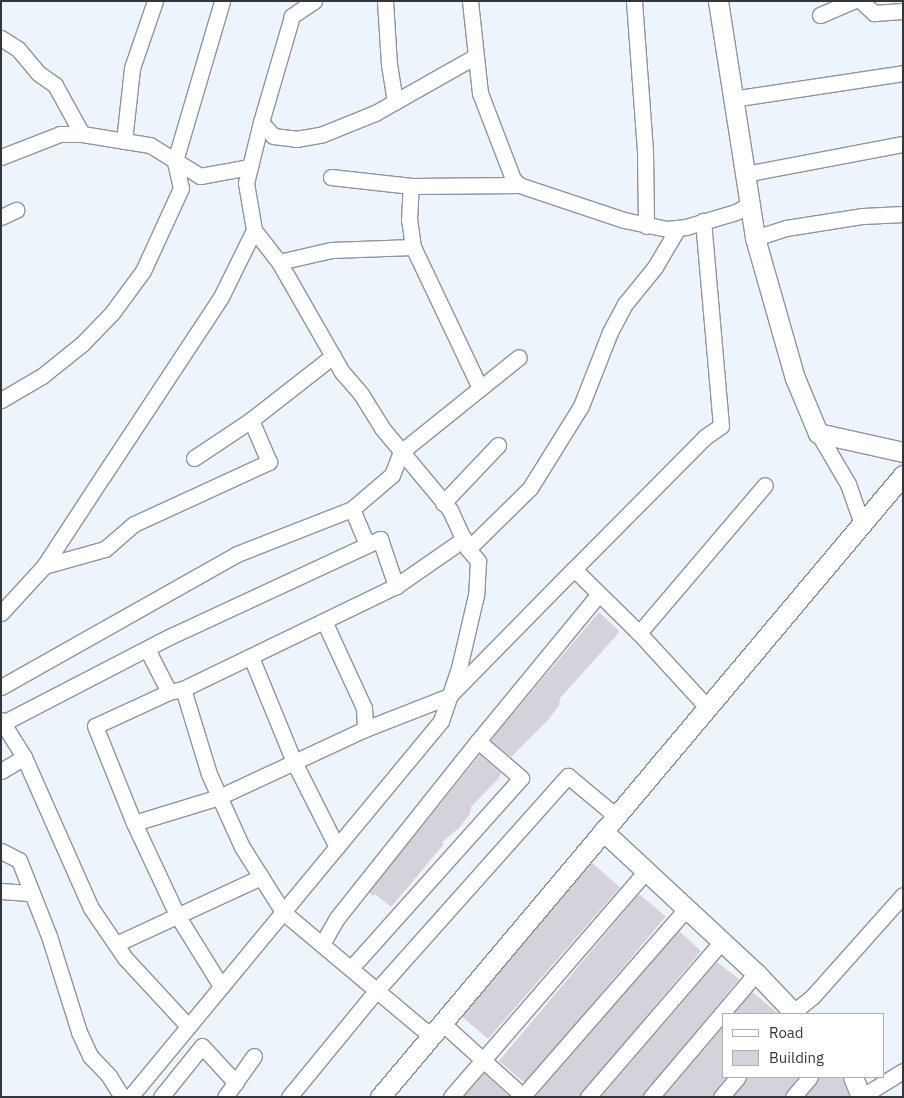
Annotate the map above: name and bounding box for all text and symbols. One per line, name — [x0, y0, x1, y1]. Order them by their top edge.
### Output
legend — [722, 1013, 884, 1078]
text: Road — [769, 1023, 804, 1042]
text: Building — [769, 1048, 824, 1067]

